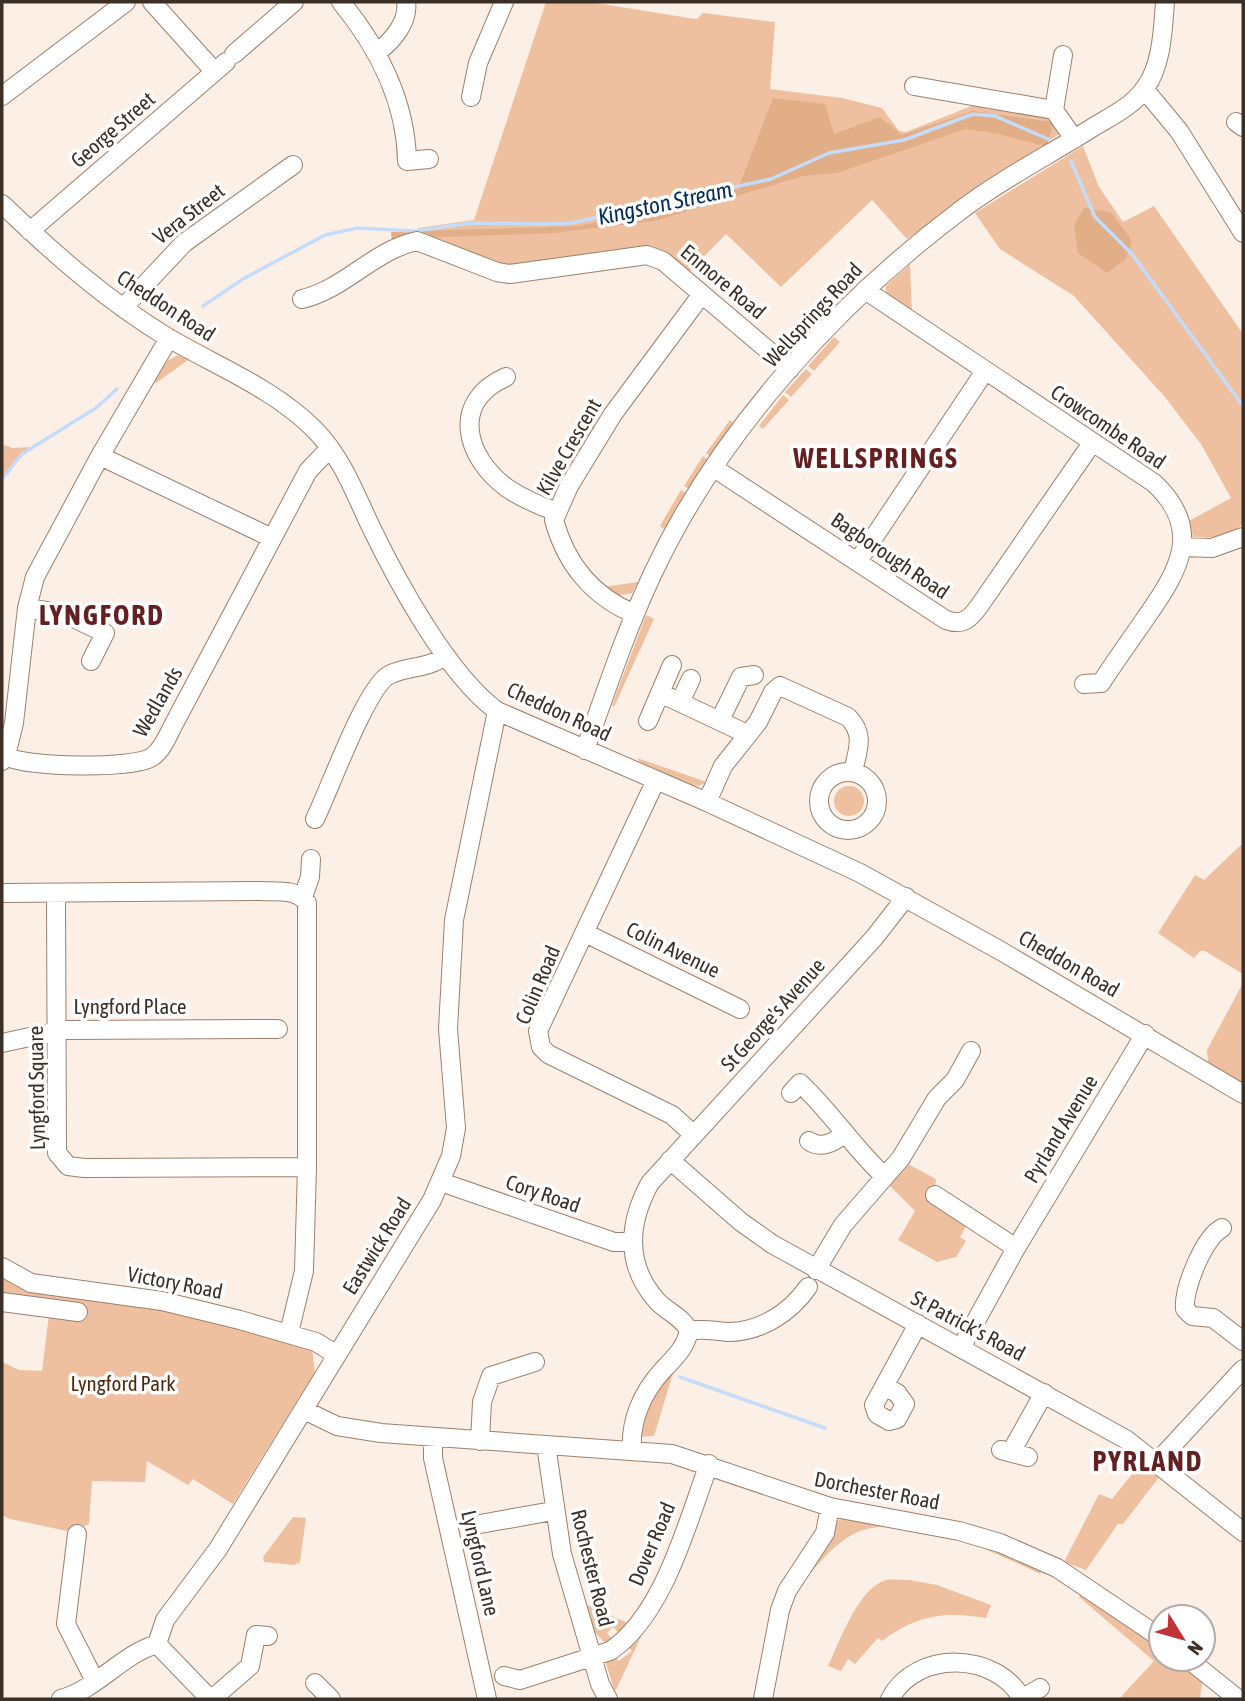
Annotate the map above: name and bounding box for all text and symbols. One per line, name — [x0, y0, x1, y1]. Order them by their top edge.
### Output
street label: George Street — [66, 86, 159, 172]
water label: Kingston Stream — [595, 176, 735, 230]
street label: Vera Street — [148, 178, 229, 248]
street label: Enmore Road — [677, 239, 771, 323]
street label: Wellsprings Road — [758, 257, 866, 371]
street label: Cheddon Road — [113, 265, 220, 346]
street label: Crowcombe Road — [1047, 379, 1170, 473]
street label: Kilve Crescent — [531, 394, 605, 499]
district label: WELLSPRINGS — [792, 442, 959, 474]
street label: Bagborough Road — [827, 507, 954, 603]
district label: LYNGFORD — [39, 599, 165, 631]
street label: Wedlands — [128, 662, 187, 741]
street label: Cheddon Road — [504, 677, 615, 746]
street label: Colin Avenue — [623, 916, 724, 982]
street label: Cheddon Road — [1015, 925, 1124, 1002]
street label: Colin Road — [510, 942, 564, 1027]
street label: St George's Avenue — [715, 953, 829, 1076]
street label: Lyngford Place — [74, 994, 186, 1018]
street label: Lyngford Square — [23, 1026, 49, 1150]
street label: Pyrland Avenue — [1019, 1070, 1102, 1187]
street label: Cory Road — [503, 1169, 584, 1217]
street label: Eastwick Road — [337, 1193, 415, 1298]
street label: Victory Road — [126, 1261, 225, 1303]
street label: St Patrick's Road — [908, 1285, 1029, 1365]
park label: Lyngford Park — [70, 1371, 176, 1395]
district label: PYRLAND — [1093, 1445, 1203, 1477]
street label: Dorchester Road — [812, 1466, 942, 1514]
street label: Dover Road — [623, 1498, 679, 1589]
street label: Rochester Road — [567, 1507, 619, 1629]
street label: Lyngford Lane — [457, 1508, 505, 1618]
north arrow — [1147, 1603, 1217, 1673]
text: N — [1183, 1637, 1208, 1659]

